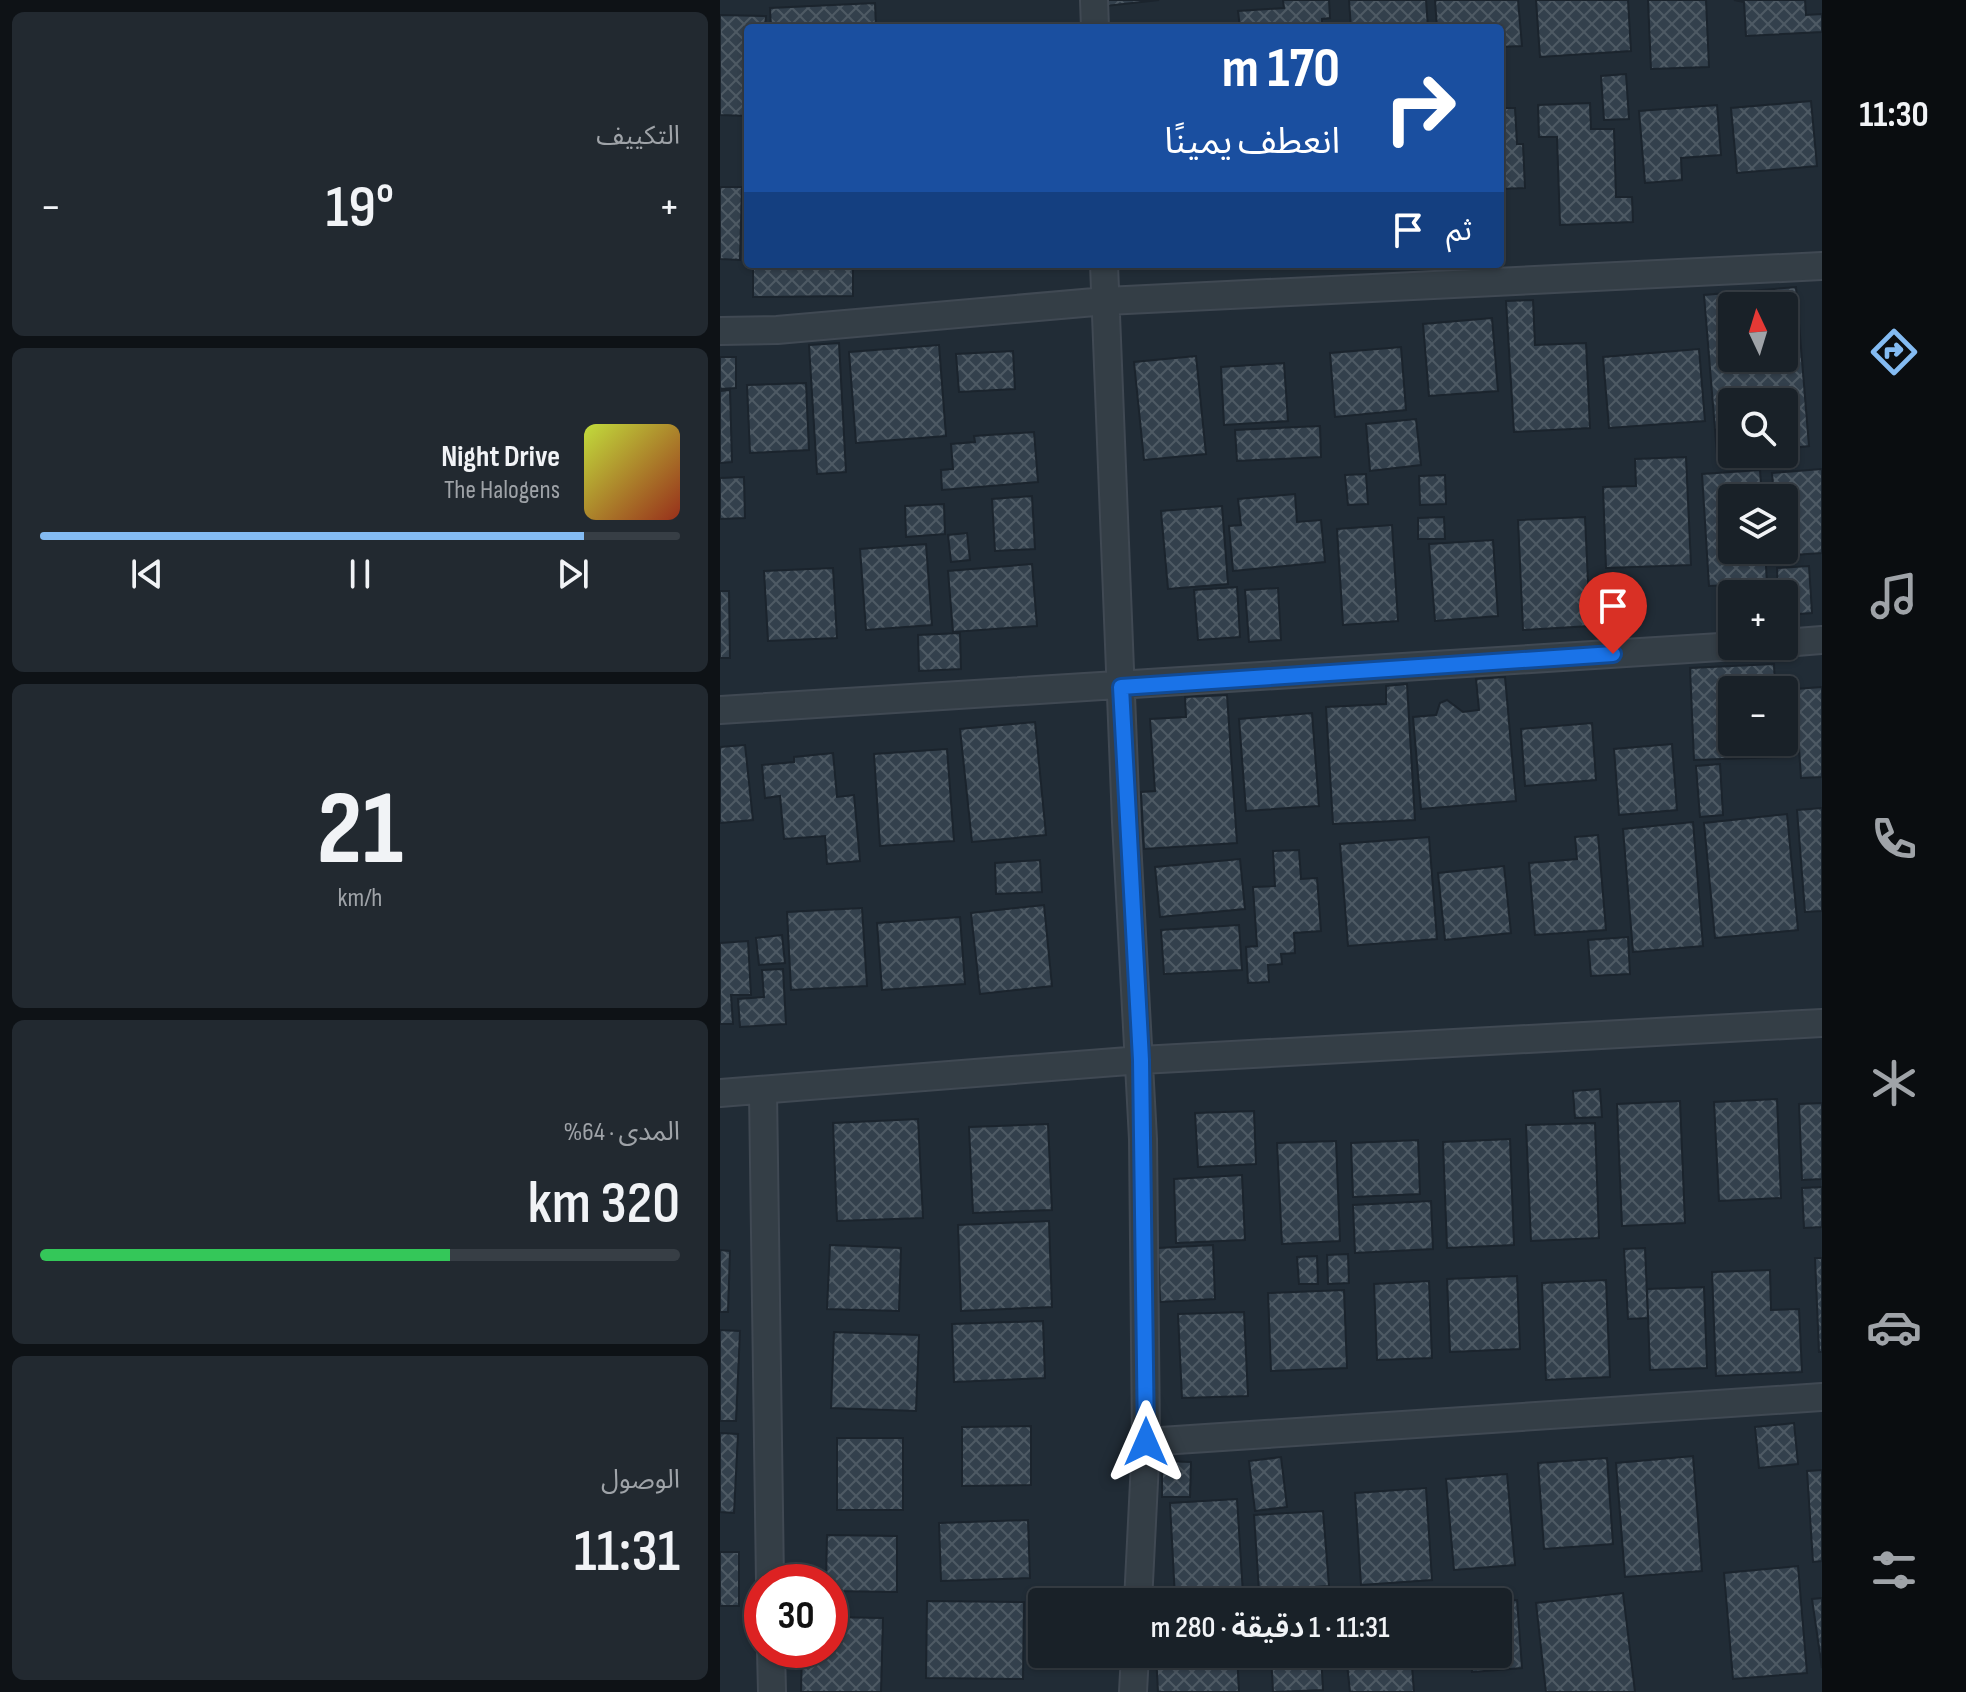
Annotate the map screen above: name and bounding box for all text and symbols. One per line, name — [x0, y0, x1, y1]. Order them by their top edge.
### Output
text: 170 m — [1222, 36, 1340, 103]
icon: right — [1368, 56, 1472, 160]
text: 11:30 — [1859, 94, 1929, 137]
text: التكييف — [596, 121, 680, 152]
text: انعطف يمينًا — [1164, 121, 1340, 164]
text: 19° — [326, 172, 394, 244]
text: − — [40, 181, 62, 234]
text: + — [658, 181, 680, 234]
icon: arrive — [1386, 208, 1430, 252]
text: ثم — [1446, 213, 1472, 249]
north arrow — [1718, 292, 1798, 372]
map controls — [1718, 292, 1798, 756]
icon: directions — [1866, 324, 1922, 380]
button: search — [1718, 388, 1798, 468]
text: Night Drive — [441, 439, 560, 475]
text: The Halogens — [444, 475, 560, 506]
button: layers — [1718, 484, 1798, 564]
icon: previous — [125, 552, 169, 596]
icon: pause — [338, 552, 382, 596]
icon: next — [551, 552, 595, 596]
icon: music — [1866, 568, 1922, 624]
pin — [1579, 572, 1647, 654]
button: + — [1718, 580, 1798, 660]
icon: arrive — [1591, 584, 1635, 628]
button: − — [1718, 676, 1798, 756]
text: 21 — [317, 768, 403, 893]
icon: phone — [1866, 811, 1922, 867]
text: km/h — [338, 883, 382, 914]
icon: climate — [1866, 1055, 1922, 1111]
text: المدى · 64% — [563, 1117, 680, 1148]
text: 320 km — [527, 1168, 680, 1240]
icon: car — [1866, 1299, 1922, 1355]
position arrow — [1104, 1400, 1188, 1484]
text: الوصول — [601, 1465, 680, 1496]
text: 11:31 — [574, 1516, 680, 1588]
icon: filters — [1866, 1542, 1922, 1598]
speed limit sign: 30 — [744, 1564, 848, 1668]
text: 11:31 · 1 دقيقة · 280 m — [1151, 1610, 1389, 1646]

